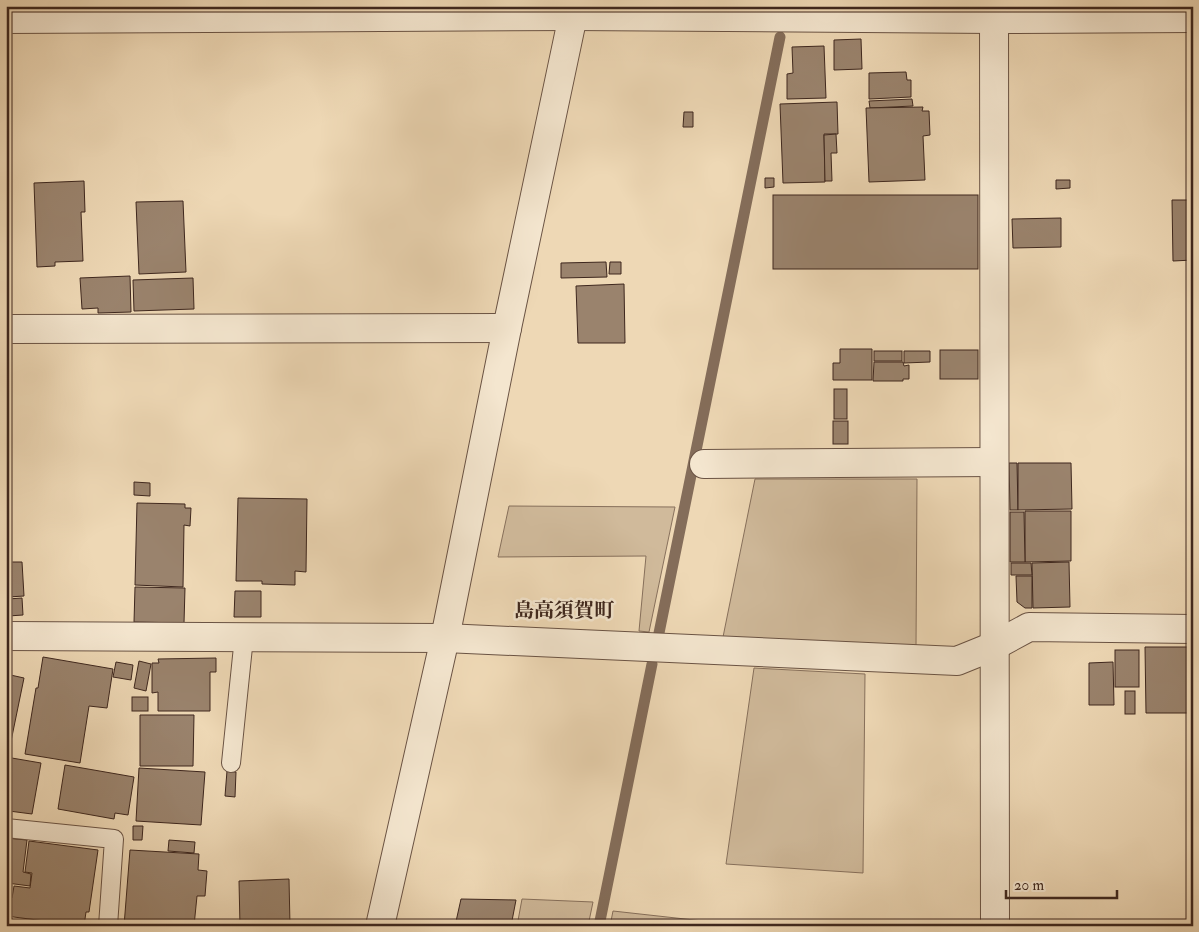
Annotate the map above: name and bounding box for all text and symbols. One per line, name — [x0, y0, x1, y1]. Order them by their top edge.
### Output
district label: 島高須賀町 — [514, 598, 615, 623]
scale bar — [1006, 867, 1118, 899]
text: 20 m — [1014, 876, 1044, 895]

